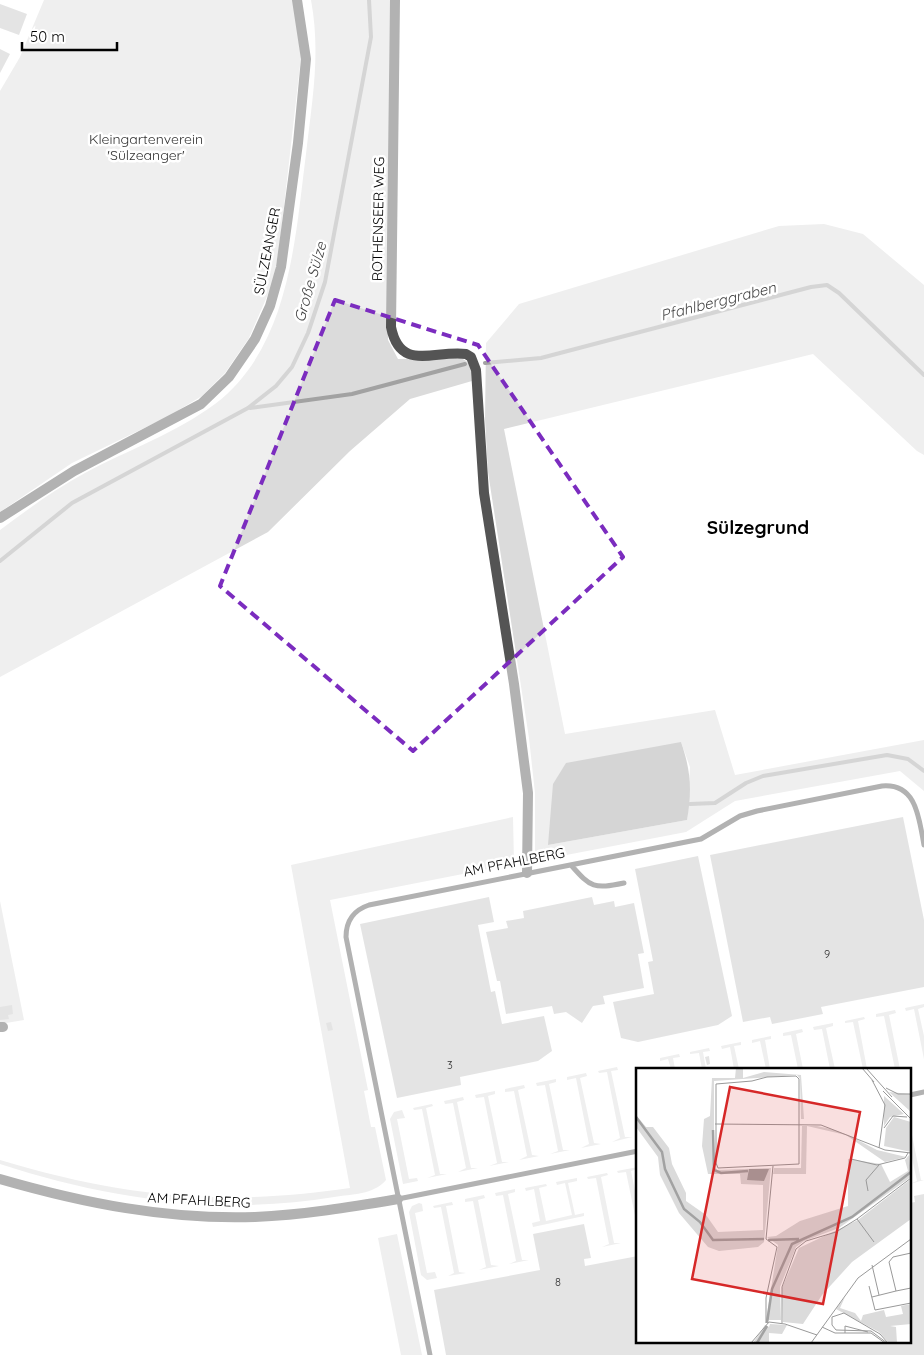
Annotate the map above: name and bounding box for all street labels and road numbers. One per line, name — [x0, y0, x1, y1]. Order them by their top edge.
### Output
street label: ROTHENSEER WEG — [368, 157, 388, 281]
street label: SÜLZEANGER — [250, 206, 284, 296]
street label: AM PFAHLBERG — [462, 843, 566, 881]
street label: AM PFAHLBERG — [147, 1188, 251, 1212]

